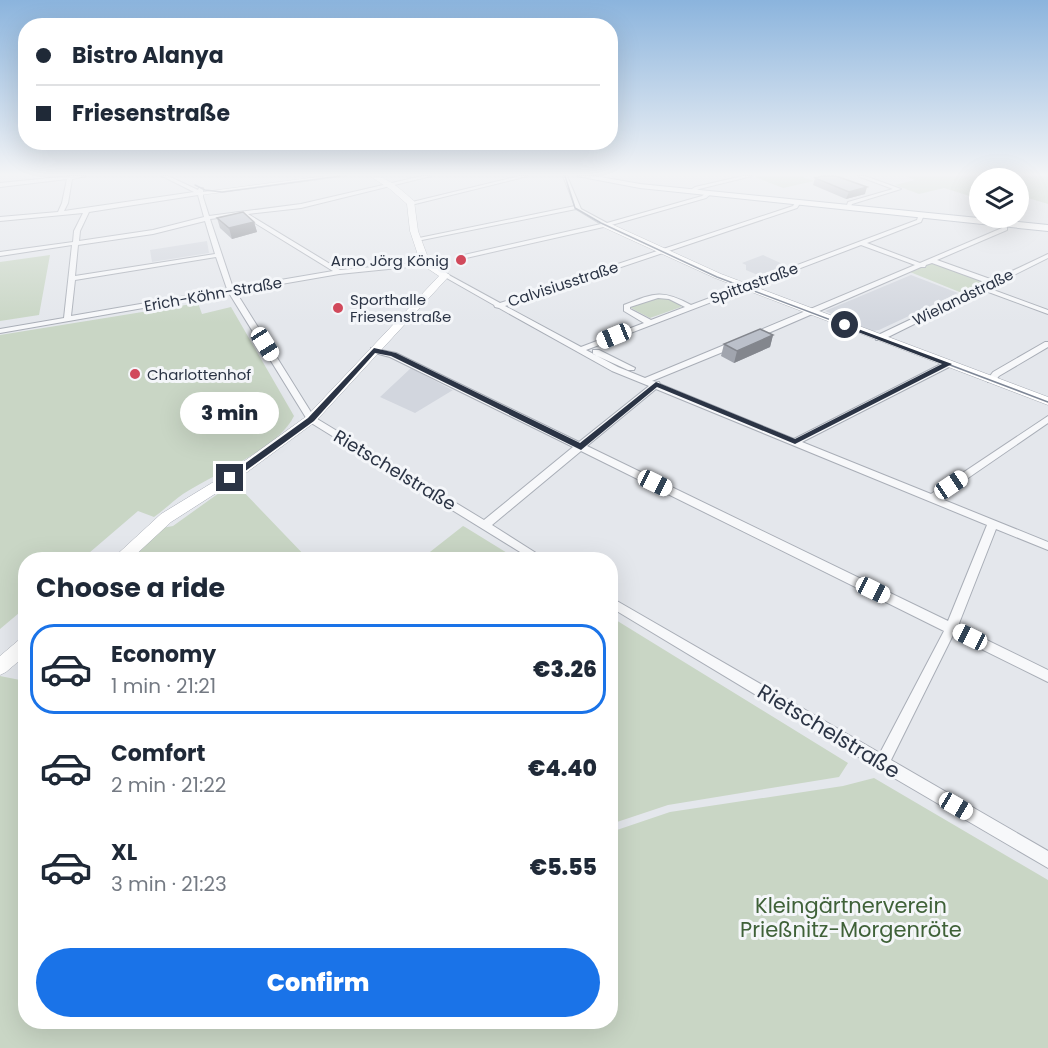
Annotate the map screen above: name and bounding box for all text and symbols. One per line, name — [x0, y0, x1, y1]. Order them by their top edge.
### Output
text: Bistro Alanya — [72, 40, 224, 71]
text: Friesenstraße — [72, 98, 230, 129]
map controls — [969, 168, 1029, 228]
button: layers — [969, 168, 1029, 228]
place label: Arno Jörg König — [331, 250, 449, 271]
marker: Arno Jörg König — [454, 253, 468, 267]
street label: Calvisiusstraße — [505, 256, 621, 312]
street label: Spittastraße — [707, 257, 801, 309]
street label: Wielandstraße — [909, 264, 1017, 330]
street label: Erich-Köhn-Straße — [142, 272, 284, 316]
place label: Sporthalle Friesenstraße — [350, 289, 451, 327]
marker: Sporthalle Friesenstraße — [331, 301, 345, 315]
route start — [831, 311, 858, 338]
car — [594, 321, 634, 351]
car — [248, 324, 282, 364]
place label: Charlottenhof — [147, 364, 251, 385]
marker: Charlottenhof — [128, 367, 142, 381]
callout: 3 min — [180, 391, 280, 433]
text: 3 min — [201, 399, 258, 427]
street label: Rietschelstraße — [329, 424, 461, 516]
route end — [216, 464, 243, 491]
car — [635, 467, 675, 499]
car — [931, 467, 971, 503]
text: Choose a ride — [36, 569, 225, 606]
car — [853, 574, 893, 606]
car — [950, 621, 990, 653]
text: Economy — [111, 639, 216, 670]
icon: car — [39, 642, 93, 696]
text: €3.26 — [533, 654, 597, 685]
text: 1 min · 21:21 — [111, 672, 216, 700]
street label: Rietschelstraße — [752, 677, 906, 785]
text: Comfort — [111, 738, 205, 769]
icon: car — [39, 741, 93, 795]
text: €4.40 — [528, 753, 597, 784]
text: 2 min · 21:22 — [111, 771, 226, 799]
car — [936, 789, 976, 823]
text: XL — [111, 837, 137, 868]
icon: car — [39, 840, 93, 894]
text: €5.55 — [530, 852, 597, 883]
text: 3 min · 21:23 — [111, 870, 227, 898]
park label: Kleingärtnerverein Prießnitz-Morgenröte — [740, 891, 962, 944]
button: Confirm — [36, 948, 600, 1017]

